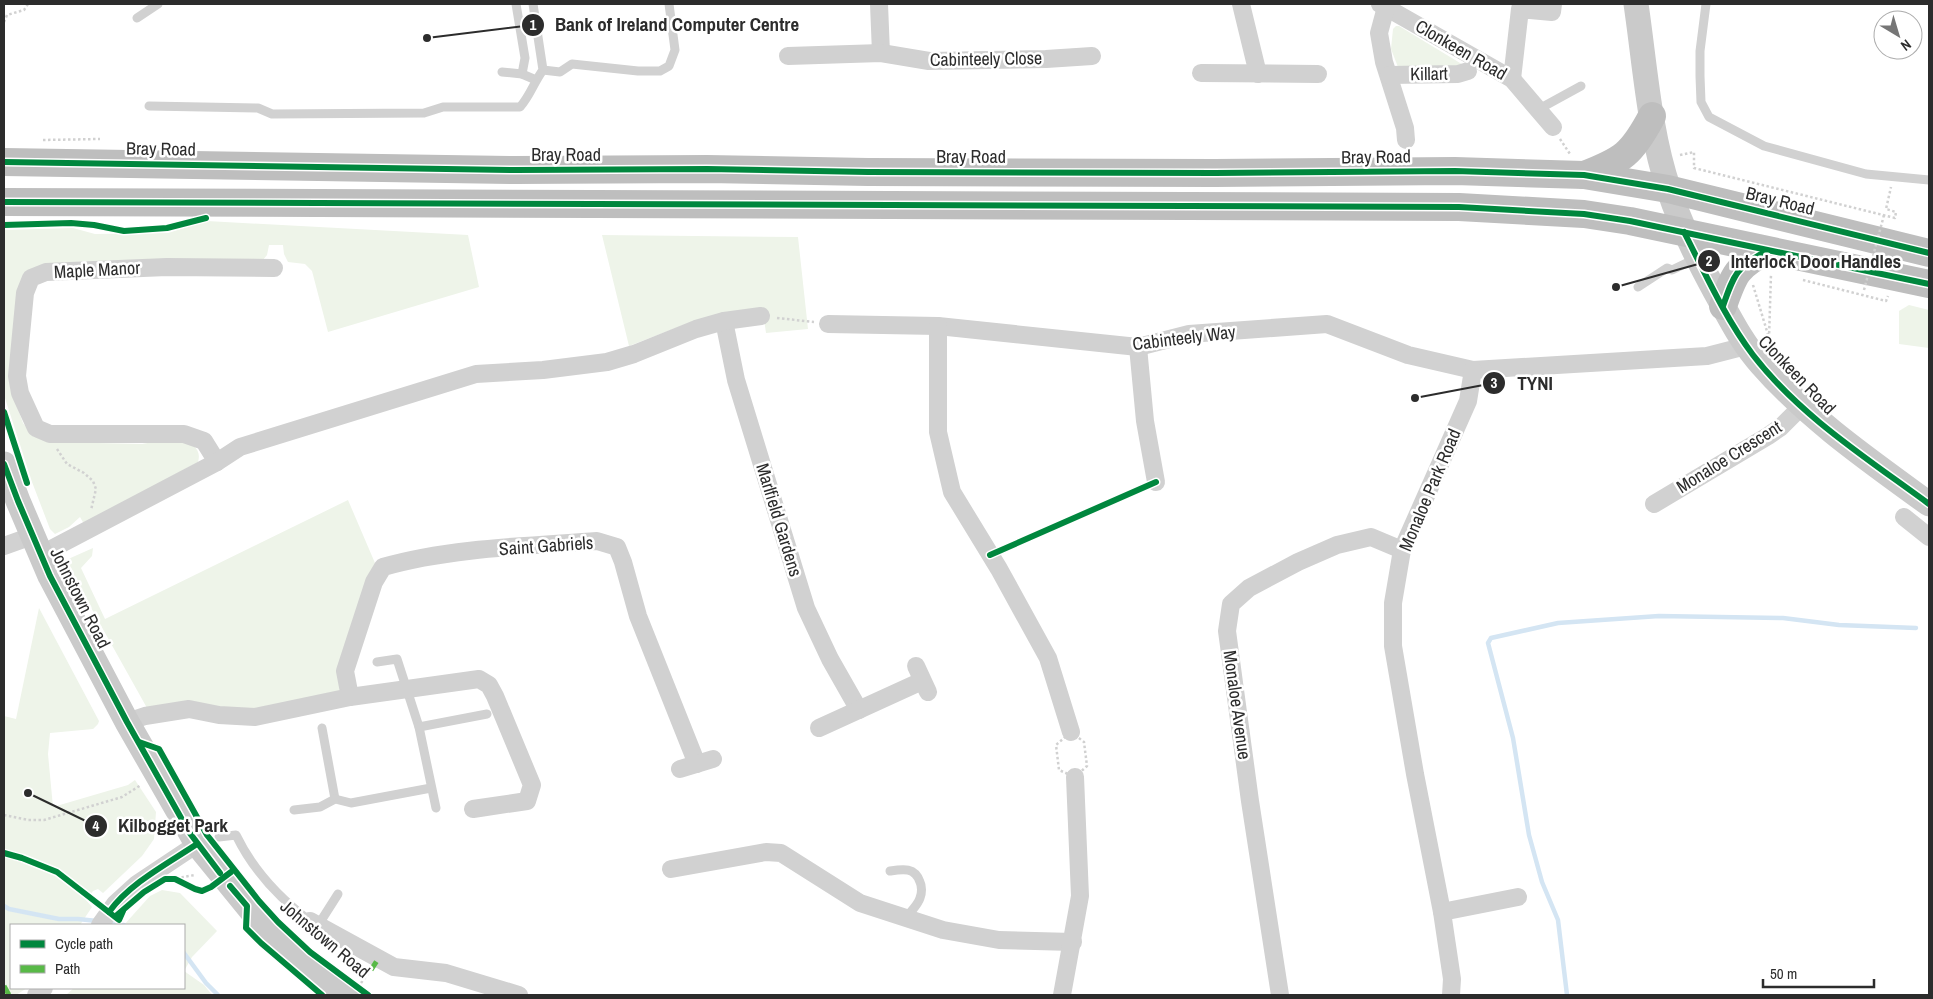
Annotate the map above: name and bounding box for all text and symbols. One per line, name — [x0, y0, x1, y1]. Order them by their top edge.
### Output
callout: Bank of Ireland Computer Centre — [520, 8, 810, 42]
north arrow — [1873, 10, 1923, 60]
text: Bank of Ireland Computer Centre — [555, 11, 799, 37]
street label: Clonkeen Road — [1411, 13, 1512, 86]
text: 1 — [530, 14, 537, 35]
text: N — [1897, 36, 1915, 55]
street label: Cabinteely Close — [930, 45, 1042, 72]
street label: Killart — [1410, 61, 1448, 86]
street label: Bray Road — [126, 135, 196, 162]
street label: Bray Road — [531, 142, 601, 167]
street label: Bray Road — [1341, 143, 1411, 170]
street label: Bray Road — [936, 144, 1006, 169]
street label: Bray Road — [1743, 180, 1817, 221]
callout: Interlock Door Handles — [1696, 244, 1912, 278]
text: Interlock Door Handles — [1731, 248, 1901, 274]
text: 2 — [1706, 250, 1713, 271]
street label: Maple Manor — [53, 255, 141, 284]
street label: Cabinteely Way — [1131, 319, 1238, 356]
street label: Clonkeen Road — [1753, 329, 1842, 420]
callout: TYNI — [1482, 366, 1562, 400]
text: TYNI — [1517, 370, 1553, 396]
text: 3 — [1491, 372, 1498, 393]
street label: Monaloe Crescent — [1671, 414, 1786, 499]
street label: Monaloe Park Road — [1393, 425, 1467, 555]
street label: Marlfield Gardens — [750, 460, 809, 580]
street label: Saint Gabriels — [498, 530, 594, 561]
street label: Johnstown Road — [44, 543, 117, 652]
street label: Monaloe Avenue — [1217, 649, 1258, 761]
callout: Kilbogget Park — [83, 809, 238, 843]
text: Kilbogget Park — [118, 812, 228, 838]
text: 4 — [93, 815, 100, 836]
street label: Johnstown Road — [275, 894, 375, 984]
legend — [10, 924, 185, 989]
text: Cycle path — [55, 933, 113, 954]
scale bar — [1763, 956, 1874, 988]
text: Path — [55, 958, 80, 979]
text: 50 m — [1770, 963, 1797, 984]

